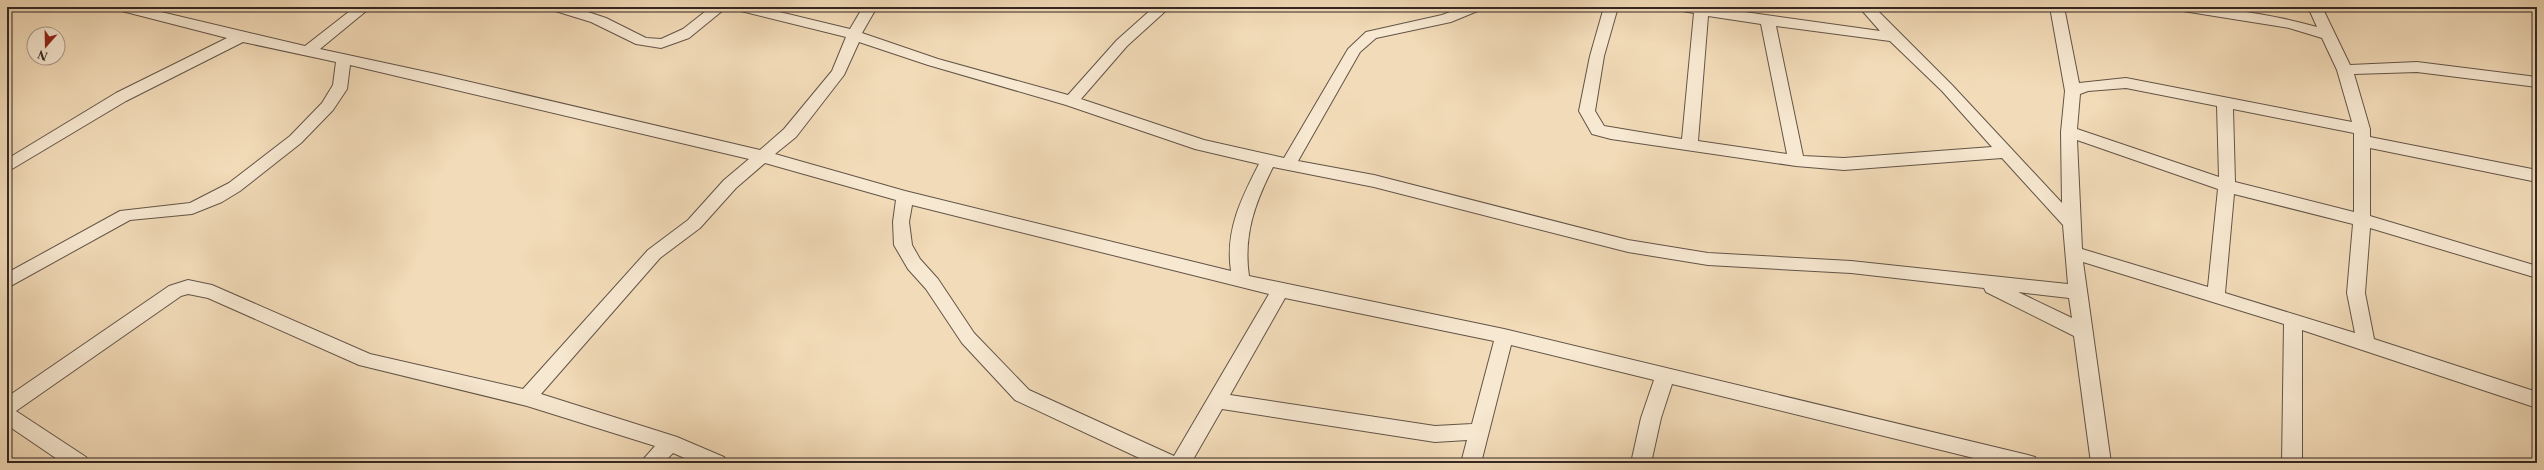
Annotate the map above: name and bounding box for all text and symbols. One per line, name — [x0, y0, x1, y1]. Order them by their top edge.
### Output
north arrow — [26, 26, 66, 66]
text: N — [35, 47, 49, 64]

